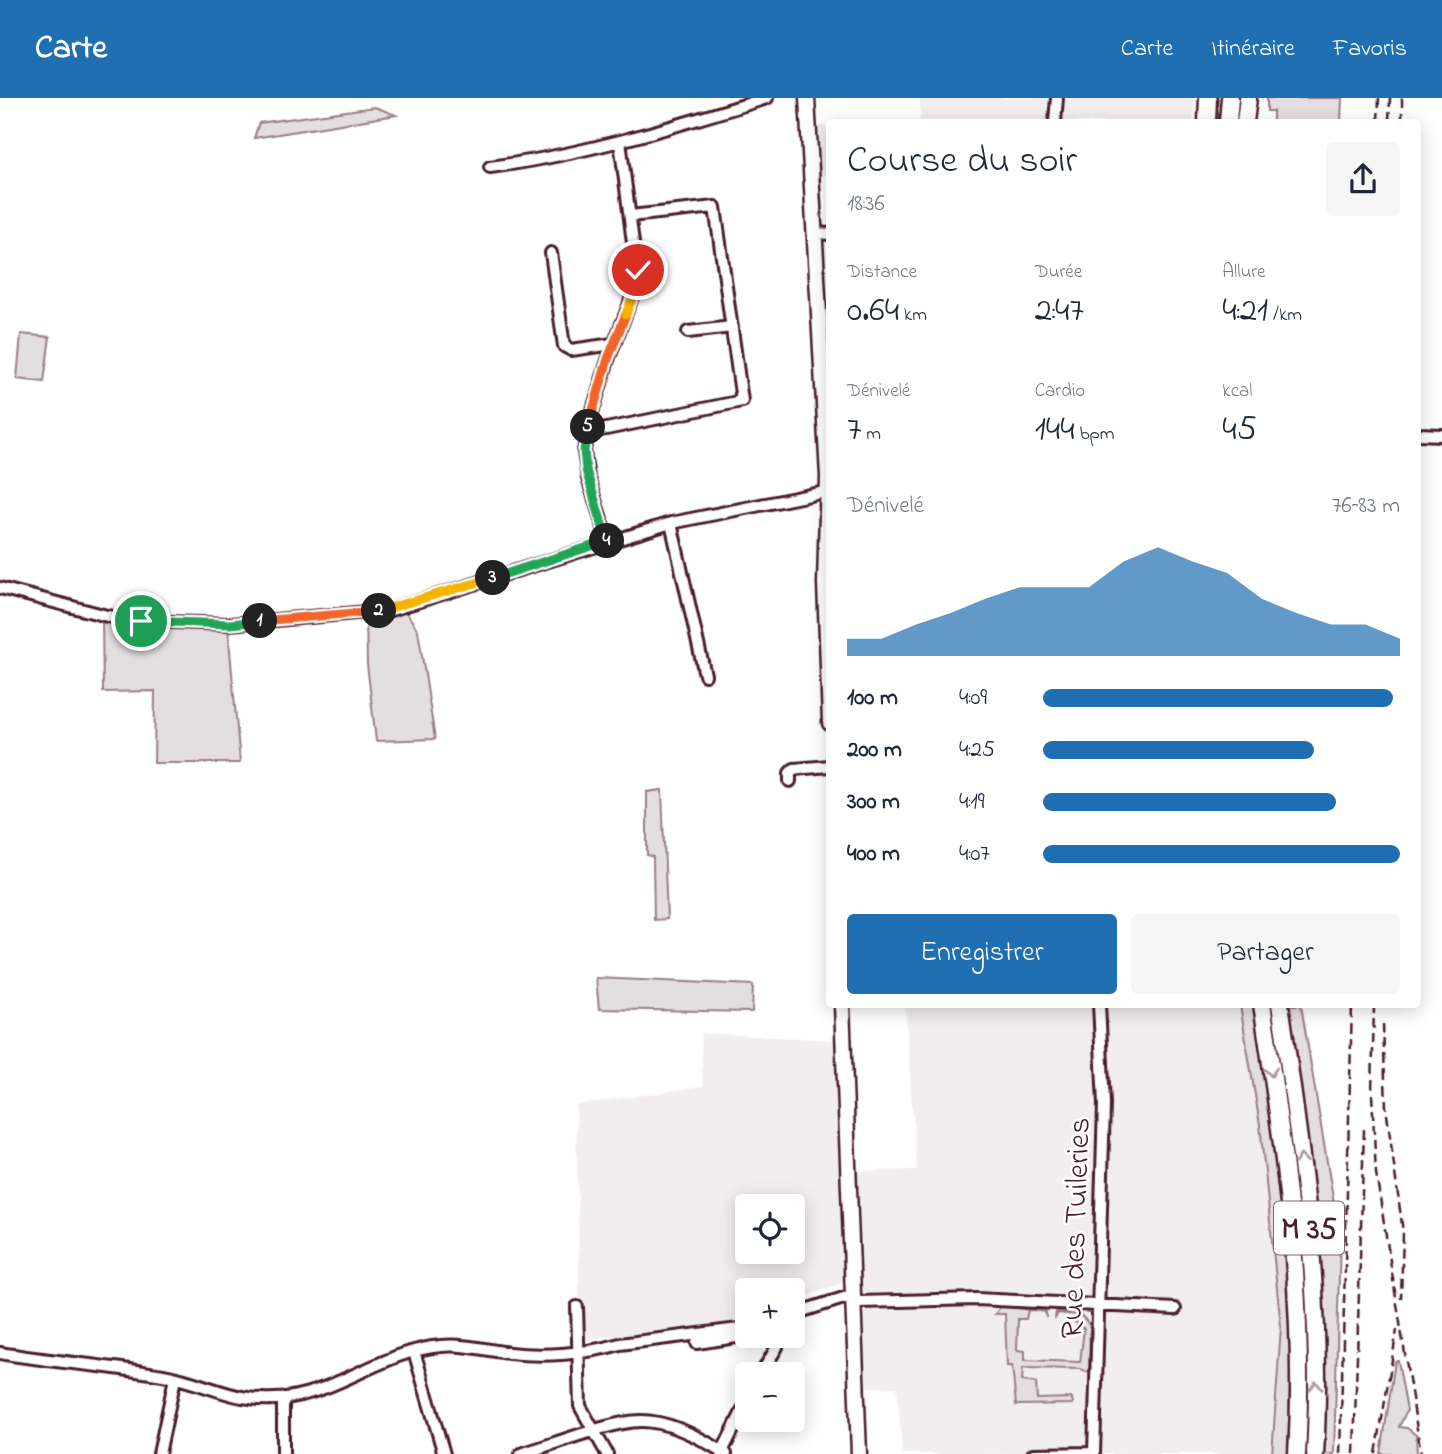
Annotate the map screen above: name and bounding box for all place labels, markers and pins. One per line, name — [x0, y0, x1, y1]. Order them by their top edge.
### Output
pin — [608, 240, 668, 300]
pin: 5 — [570, 410, 606, 444]
pin: 4 — [590, 524, 624, 558]
pin: 3 — [476, 560, 510, 596]
pin — [111, 591, 171, 651]
pin: 2 — [362, 594, 396, 628]
pin: 1 — [243, 603, 278, 638]

